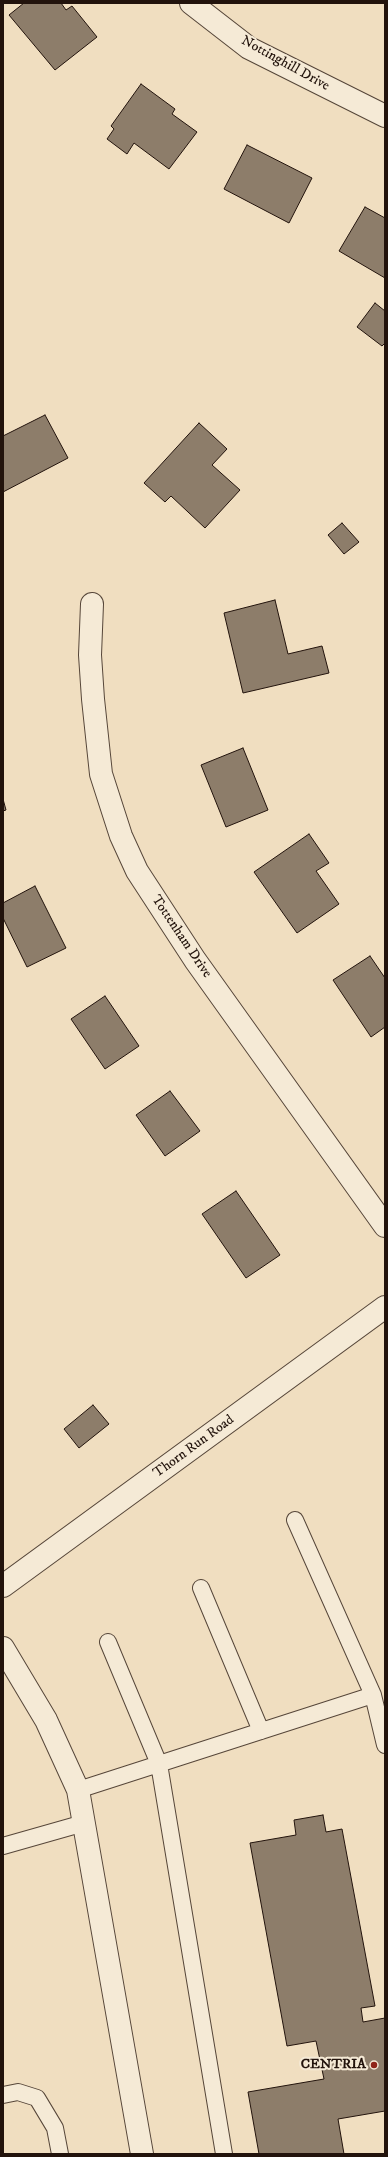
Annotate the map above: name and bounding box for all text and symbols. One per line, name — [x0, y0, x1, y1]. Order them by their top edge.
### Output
street label: Nottinghill Drive — [238, 33, 332, 95]
street label: Tottenham Drive — [147, 893, 215, 981]
street label: Thorn Run Road — [150, 1412, 238, 1482]
place label: CENTRIA — [301, 2057, 366, 2073]
marker: CENTRIA — [369, 2060, 379, 2070]

